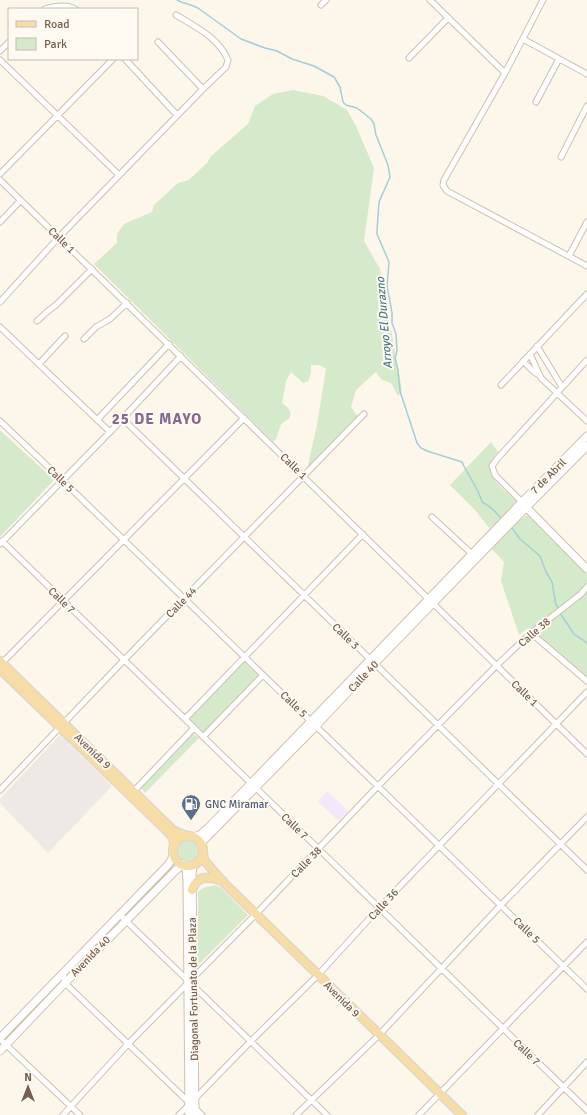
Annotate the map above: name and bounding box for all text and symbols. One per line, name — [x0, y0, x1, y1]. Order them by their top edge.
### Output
legend — [8, 8, 138, 60]
text: Road — [44, 17, 70, 32]
text: Park — [44, 37, 67, 52]
street label: Calle 1 — [46, 224, 78, 256]
water label: Arroyo El Durazno — [373, 276, 396, 370]
district label: 25 DE MAYO — [112, 410, 202, 428]
street label: Calle 1 — [278, 450, 310, 482]
street label: 7 de Abril — [528, 456, 569, 497]
street label: Calle 5 — [45, 463, 77, 495]
street label: Calle 7 — [46, 584, 78, 616]
street label: Calle 44 — [163, 584, 199, 621]
street label: Calle 38 — [516, 615, 553, 650]
street label: Calle 3 — [330, 620, 362, 652]
street label: Calle 40 — [346, 658, 381, 695]
street label: Calle 1 — [509, 677, 541, 709]
street label: Calle 5 — [278, 688, 310, 720]
street label: Avenida 9 — [72, 731, 114, 772]
fuel station icon: GNC Miramar — [180, 793, 202, 821]
place label: GNC Miramar — [205, 798, 268, 811]
street label: Calle 7 — [279, 810, 311, 842]
street label: Calle 38 — [288, 844, 324, 881]
street label: Calle 36 — [366, 886, 401, 923]
street label: Calle 5 — [511, 914, 543, 946]
street label: Diagonal Fortunato de la Plaza — [186, 917, 201, 1061]
street label: Avenida 40 — [68, 933, 113, 979]
street label: Avenida 9 — [321, 979, 362, 1020]
street label: Calle 7 — [511, 1036, 543, 1068]
north arrow — [8, 1067, 48, 1107]
text: N — [24, 1071, 32, 1084]

